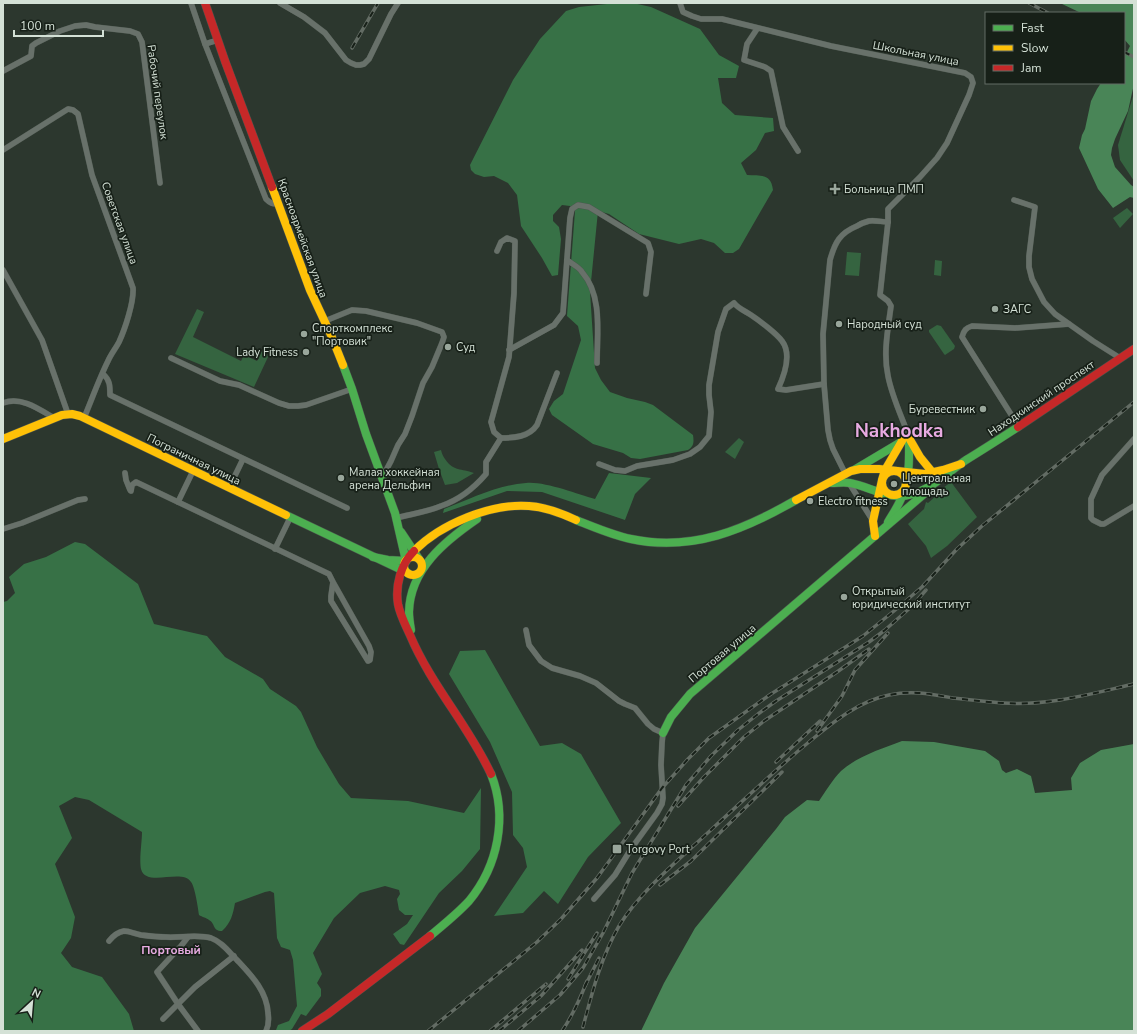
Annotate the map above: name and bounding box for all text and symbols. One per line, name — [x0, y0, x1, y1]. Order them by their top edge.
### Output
scale bar — [14, 12, 103, 38]
legend — [985, 12, 1125, 84]
text: 100 m — [20, 18, 55, 34]
text: Fast — [1021, 20, 1044, 36]
street label: Школьная улица — [872, 38, 960, 69]
text: Slow — [1021, 40, 1049, 56]
street label: Рабочий переулок — [143, 44, 172, 141]
text: Jam — [1020, 60, 1042, 76]
street label: Красноармейская улица — [274, 176, 331, 300]
street label: Советская улица — [98, 180, 141, 267]
place label: Больница ПМП — [844, 182, 924, 197]
marker: Больница ПМП — [829, 183, 841, 195]
place label: ЗАГС — [1003, 302, 1031, 317]
marker: ЗАГС — [990, 304, 1000, 314]
place label: Народный суд — [847, 317, 922, 332]
marker: Народный суд — [834, 319, 844, 329]
place label: Спорткомплекс "Портовик" — [312, 321, 392, 349]
marker: Спорткомплекс "Портовик" — [299, 329, 309, 339]
place label: Суд — [456, 340, 476, 355]
marker: Суд — [443, 342, 453, 352]
place label: Lady Fitness — [236, 345, 298, 360]
marker: Lady Fitness — [301, 347, 311, 357]
street label: Находкинский проспект — [985, 357, 1098, 440]
place label: Буревестник — [909, 402, 975, 417]
marker: Буревестник — [978, 404, 988, 414]
district label: Nakhodka — [855, 418, 943, 444]
street label: Пограничная улица — [144, 430, 243, 489]
place label: Малая хоккейная арена Дельфин — [349, 465, 440, 493]
place label: Центральная площадь — [902, 471, 971, 499]
marker: Малая хоккейная арена Дельфин — [336, 473, 346, 483]
marker: Центральная площадь — [889, 479, 899, 489]
place label: Electro fitness — [818, 494, 888, 509]
marker: Electro fitness — [805, 496, 815, 506]
place label: Открытый юридический институт — [852, 584, 970, 612]
marker: Открытый юридический институт — [839, 592, 849, 602]
street label: Портовая улица — [686, 621, 759, 686]
place label: Torgovy Port — [626, 842, 690, 857]
marker: Torgovy Port — [611, 843, 623, 855]
district label: Портовый — [141, 942, 201, 958]
north arrow — [12, 982, 52, 1022]
text: N — [29, 985, 43, 1002]

